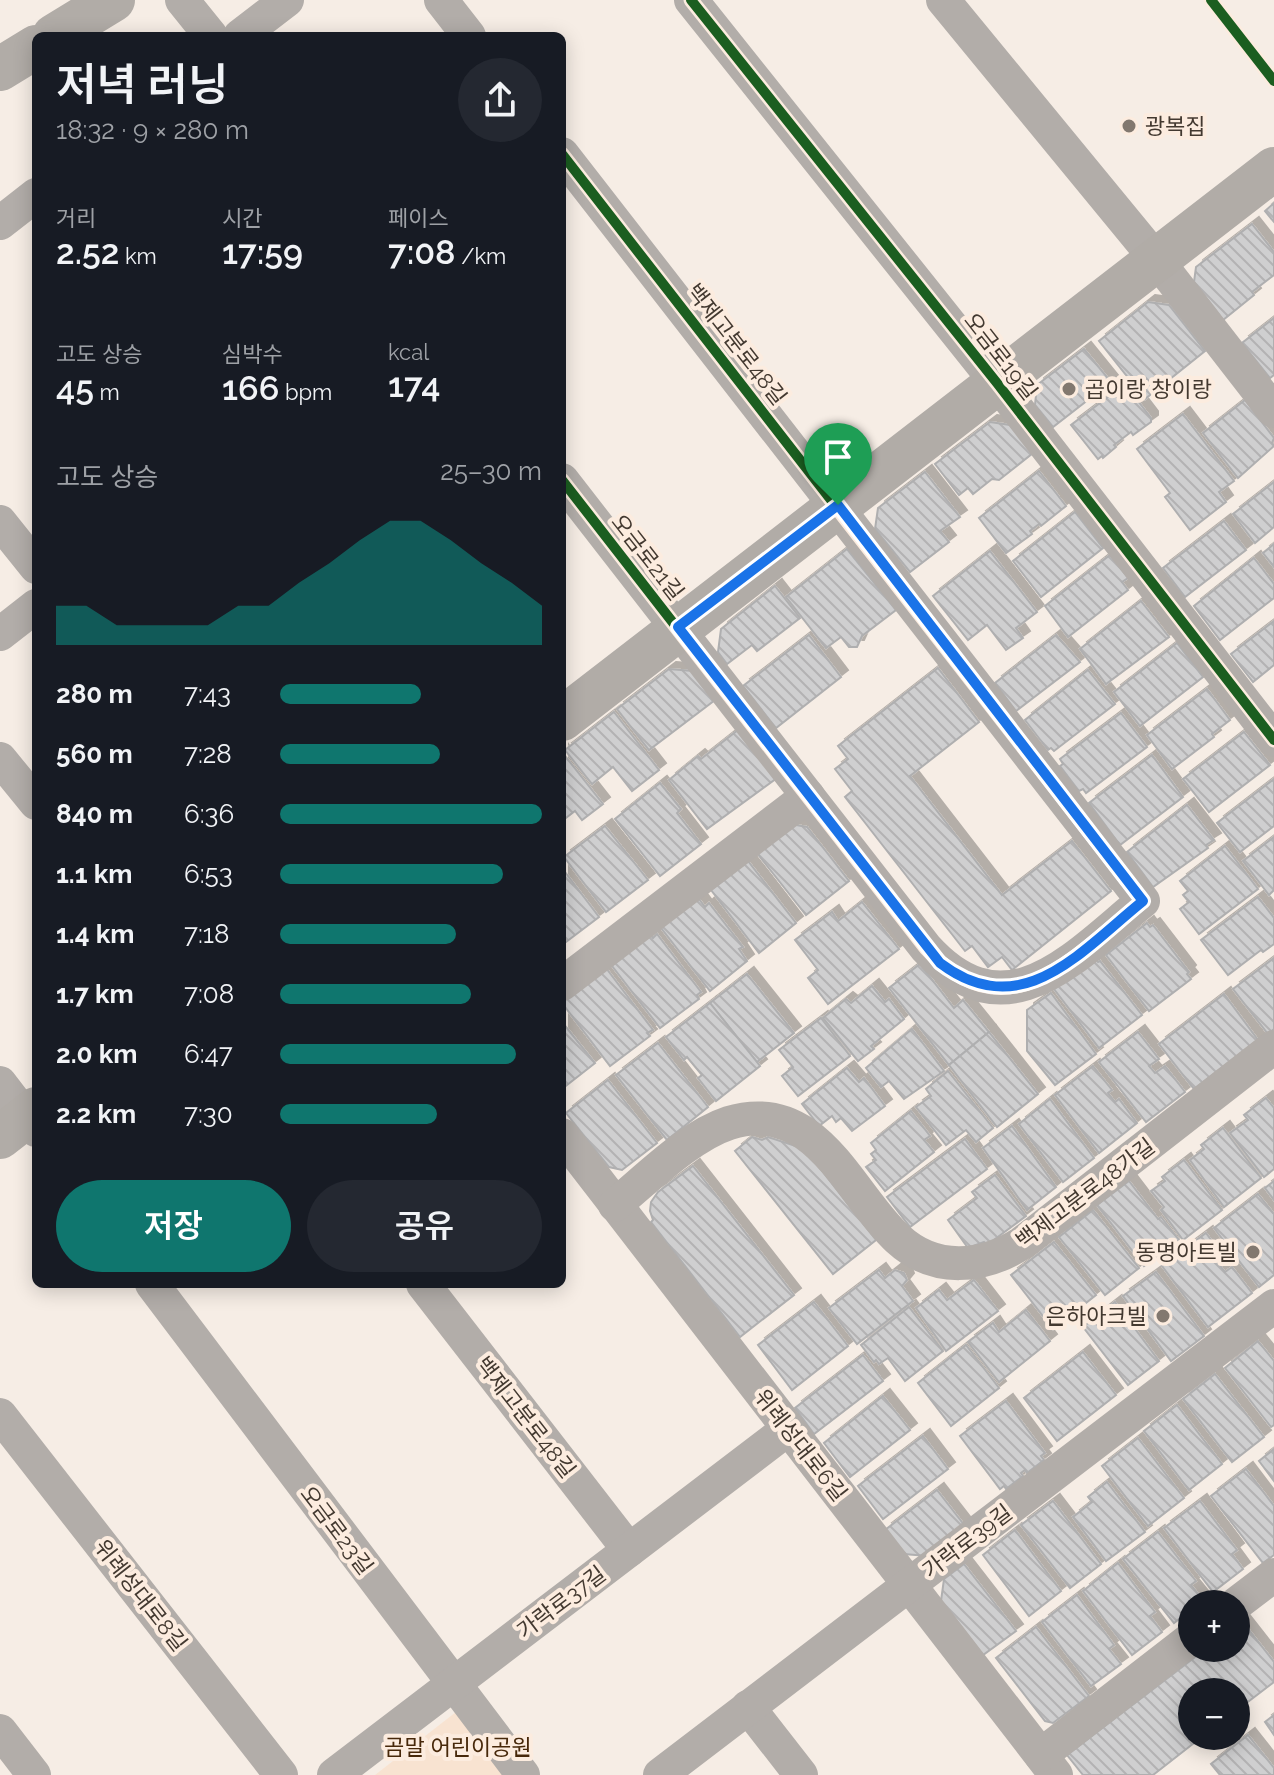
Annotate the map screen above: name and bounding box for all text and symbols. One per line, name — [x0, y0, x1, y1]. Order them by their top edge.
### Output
button: share — [458, 58, 542, 142]
text: 저녁 러닝 — [56, 59, 229, 110]
place label: 광복집 — [1145, 113, 1206, 139]
text: 18:32 · 9 × 280 m — [56, 115, 249, 145]
marker: 광복집 — [1120, 117, 1138, 135]
text: 거리 — [56, 205, 96, 231]
text: 시간 — [222, 205, 262, 231]
text: 페이스 — [388, 205, 449, 231]
text: 2.52 — [56, 232, 119, 272]
text: 17:59 — [222, 232, 303, 272]
text: 7:08 — [388, 232, 456, 272]
text: km — [119, 243, 157, 269]
text: /km — [456, 243, 506, 269]
street label: 백제고분로48길 — [682, 278, 792, 410]
street label: 오금로19길 — [959, 307, 1043, 405]
text: kcal — [388, 339, 429, 365]
text: 고도 상승 — [56, 341, 143, 367]
text: 심박수 — [222, 341, 283, 367]
text: 174 — [388, 365, 440, 405]
text: 45 — [56, 368, 94, 408]
text: 166 — [222, 368, 279, 408]
place label: 곱이랑 창이랑 — [1085, 376, 1212, 402]
text: m — [94, 379, 120, 405]
text: bpm — [279, 379, 332, 405]
marker: 곱이랑 창이랑 — [1060, 380, 1078, 398]
pin — [804, 423, 872, 505]
icon: arrive — [816, 435, 860, 479]
text: 25–30 m — [440, 456, 542, 486]
text: 고도 상승 — [56, 462, 158, 492]
street label: 오금로21길 — [606, 509, 690, 605]
text: 280 m — [56, 679, 133, 709]
text: 7:43 — [184, 679, 231, 709]
text: 560 m — [56, 739, 133, 769]
text: 7:28 — [184, 739, 232, 769]
text: 840 m — [56, 799, 133, 829]
text: 6:36 — [184, 799, 234, 829]
text: 1.1 km — [56, 859, 133, 889]
text: 6:53 — [184, 859, 233, 889]
text: 1.4 km — [56, 919, 135, 949]
text: 7:18 — [184, 919, 229, 949]
text: 1.7 km — [56, 979, 134, 1009]
text: 7:08 — [184, 979, 234, 1009]
text: 2.0 km — [56, 1039, 137, 1069]
text: 6:47 — [184, 1039, 233, 1069]
text: 2.2 km — [56, 1099, 136, 1129]
text: 7:30 — [184, 1099, 233, 1129]
street label: 백제고분로48가길 — [1011, 1132, 1159, 1254]
button: 저장 — [56, 1180, 291, 1272]
button: 공유 — [307, 1180, 542, 1272]
place label: 동명아트빌 — [1136, 1239, 1237, 1265]
marker: 동명아트빌 — [1244, 1243, 1262, 1261]
place label: 은하아크빌 — [1046, 1303, 1147, 1329]
marker: 은하아크빌 — [1154, 1307, 1172, 1325]
street label: 백제고분로48길 — [471, 1351, 581, 1483]
street label: 위례성대로6길 — [749, 1384, 853, 1506]
street label: 오금로23길 — [295, 1481, 379, 1579]
street label: 가락로39길 — [917, 1499, 1017, 1583]
street label: 위례성대로8길 — [89, 1534, 193, 1656]
street label: 가락로37길 — [511, 1560, 611, 1644]
map controls — [1178, 1590, 1250, 1750]
button: + — [1178, 1590, 1250, 1662]
button: − — [1178, 1678, 1250, 1750]
park label: 곰말 어린이공원 — [384, 1734, 532, 1760]

